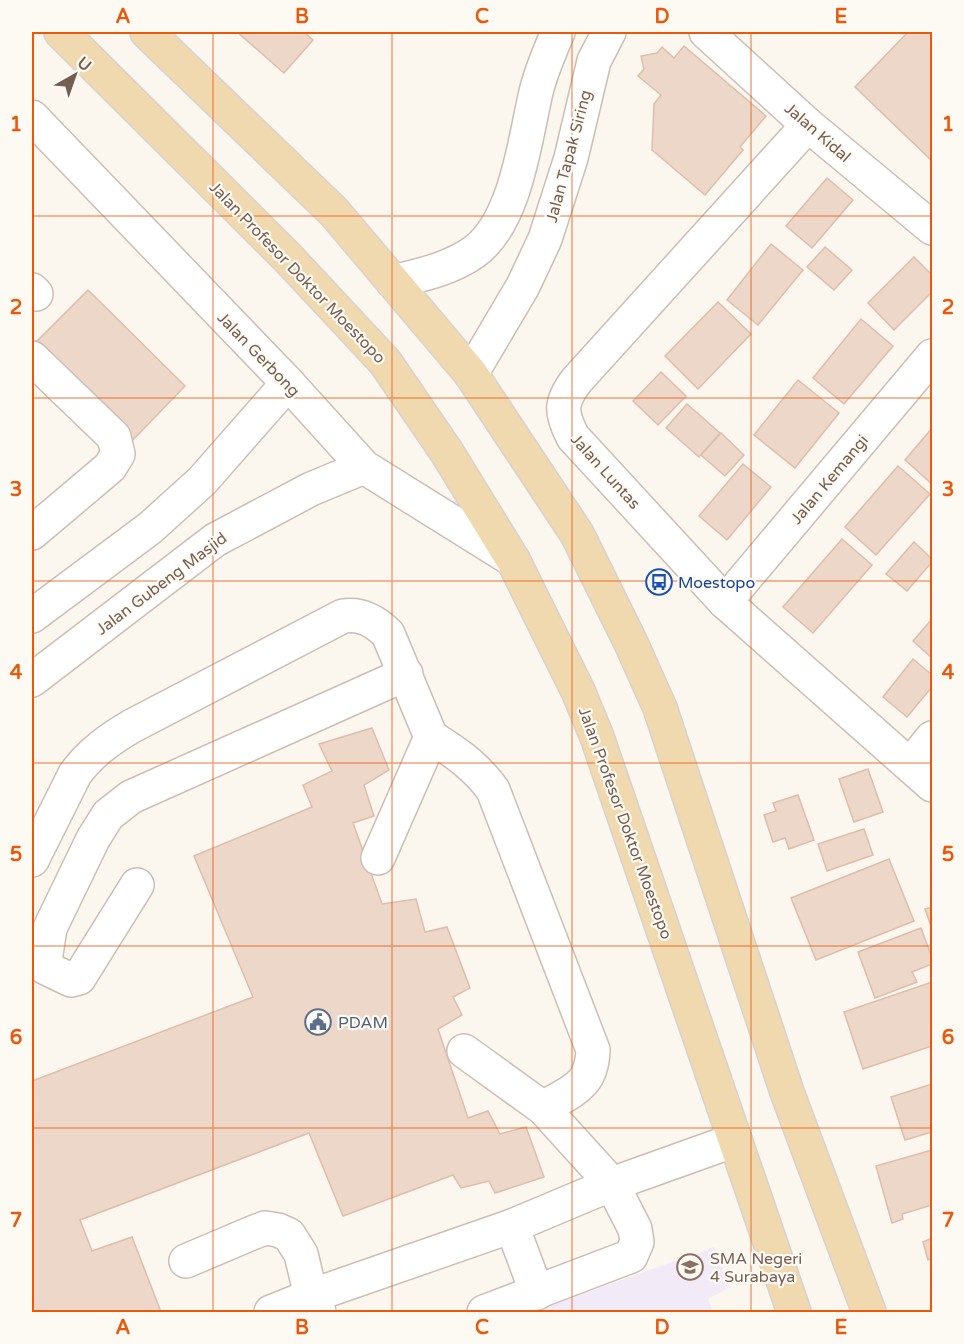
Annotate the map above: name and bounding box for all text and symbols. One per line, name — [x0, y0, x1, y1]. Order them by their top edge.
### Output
text: A — [116, 5, 131, 29]
text: B — [295, 5, 309, 29]
text: C — [475, 5, 489, 29]
text: D — [654, 5, 670, 29]
text: E — [835, 5, 848, 29]
north arrow — [45, 45, 105, 105]
text: U — [73, 53, 95, 76]
street label: Jalan Tapak Siring — [542, 88, 596, 225]
street label: Jalan Kidal — [780, 99, 855, 167]
text: 1 — [10, 113, 22, 137]
text: 1 — [942, 113, 954, 137]
street label: Jalan Profesor Doktor Moestopo — [205, 178, 390, 368]
text: 2 — [10, 296, 22, 320]
text: 2 — [942, 296, 954, 320]
street label: Jalan Gerbong — [213, 308, 304, 401]
street label: Jalan Luntas — [566, 430, 644, 514]
street label: Jalan Kemangi — [787, 431, 873, 528]
text: 3 — [10, 478, 22, 502]
text: 3 — [942, 478, 954, 502]
street label: Jalan Gubeng Masjid — [92, 528, 231, 640]
bus stop icon: Moestopo — [644, 567, 674, 597]
place label: Moestopo — [678, 573, 755, 593]
text: 4 — [10, 661, 23, 685]
text: 4 — [942, 661, 955, 685]
street label: Jalan Profesor Doktor Moestopo — [574, 705, 676, 942]
text: 5 — [10, 843, 22, 867]
text: 5 — [942, 843, 954, 867]
public building icon: PDAM — [303, 1007, 333, 1037]
place label: PDAM — [338, 1013, 388, 1033]
text: 6 — [10, 1026, 22, 1050]
text: 6 — [942, 1026, 954, 1050]
text: 7 — [10, 1209, 22, 1233]
text: 7 — [942, 1209, 954, 1233]
place label: SMA Negeri 4 Surabaya — [710, 1249, 802, 1287]
school or university icon: SMA Negeri 4 Surabaya — [675, 1252, 705, 1282]
text: A — [116, 1316, 131, 1340]
text: B — [295, 1316, 309, 1340]
text: C — [475, 1316, 489, 1340]
text: D — [654, 1316, 670, 1340]
text: E — [835, 1316, 848, 1340]

